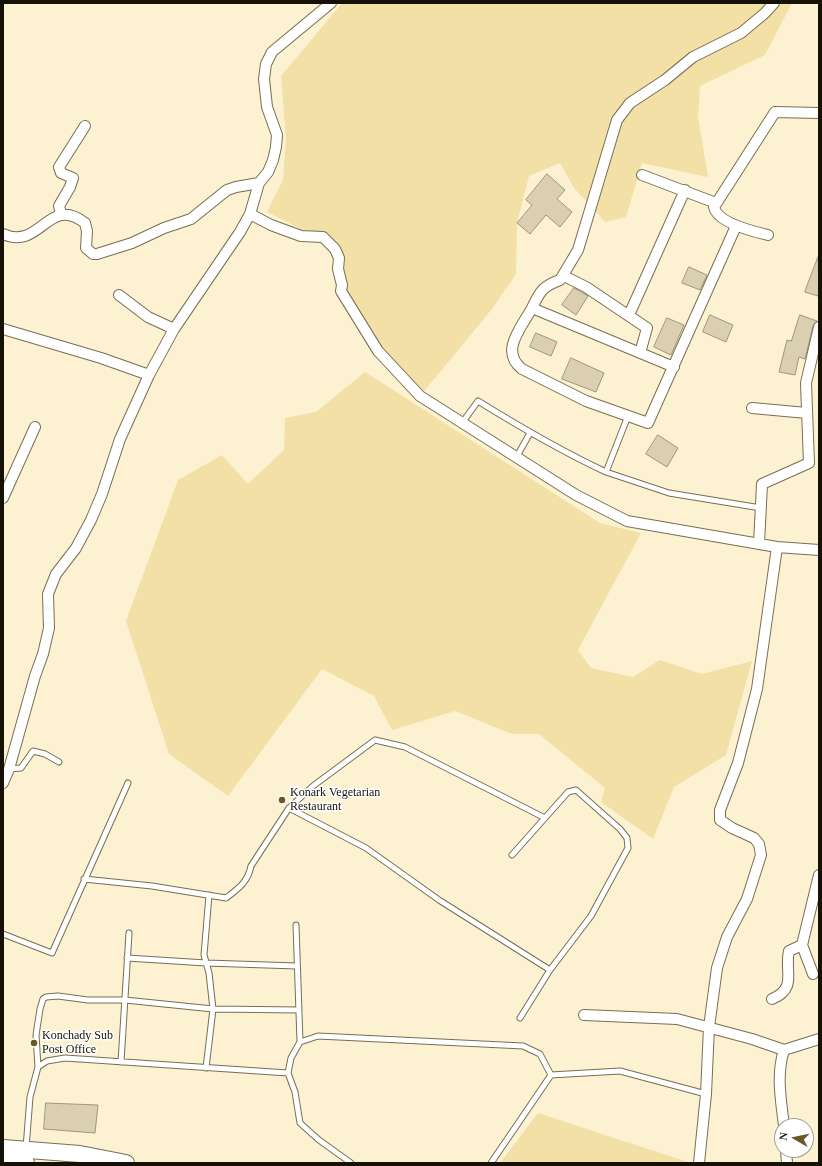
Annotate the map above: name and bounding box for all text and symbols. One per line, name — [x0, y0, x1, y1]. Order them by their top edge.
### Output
place label: Konark Vegetarian Restaurant — [290, 786, 380, 814]
marker: Konark Vegetarian Restaurant — [277, 795, 287, 805]
place label: Konchady Sub Post Office — [42, 1029, 113, 1057]
marker: Konchady Sub Post Office — [29, 1038, 39, 1048]
north arrow — [774, 1118, 814, 1158]
text: N — [777, 1131, 790, 1141]

